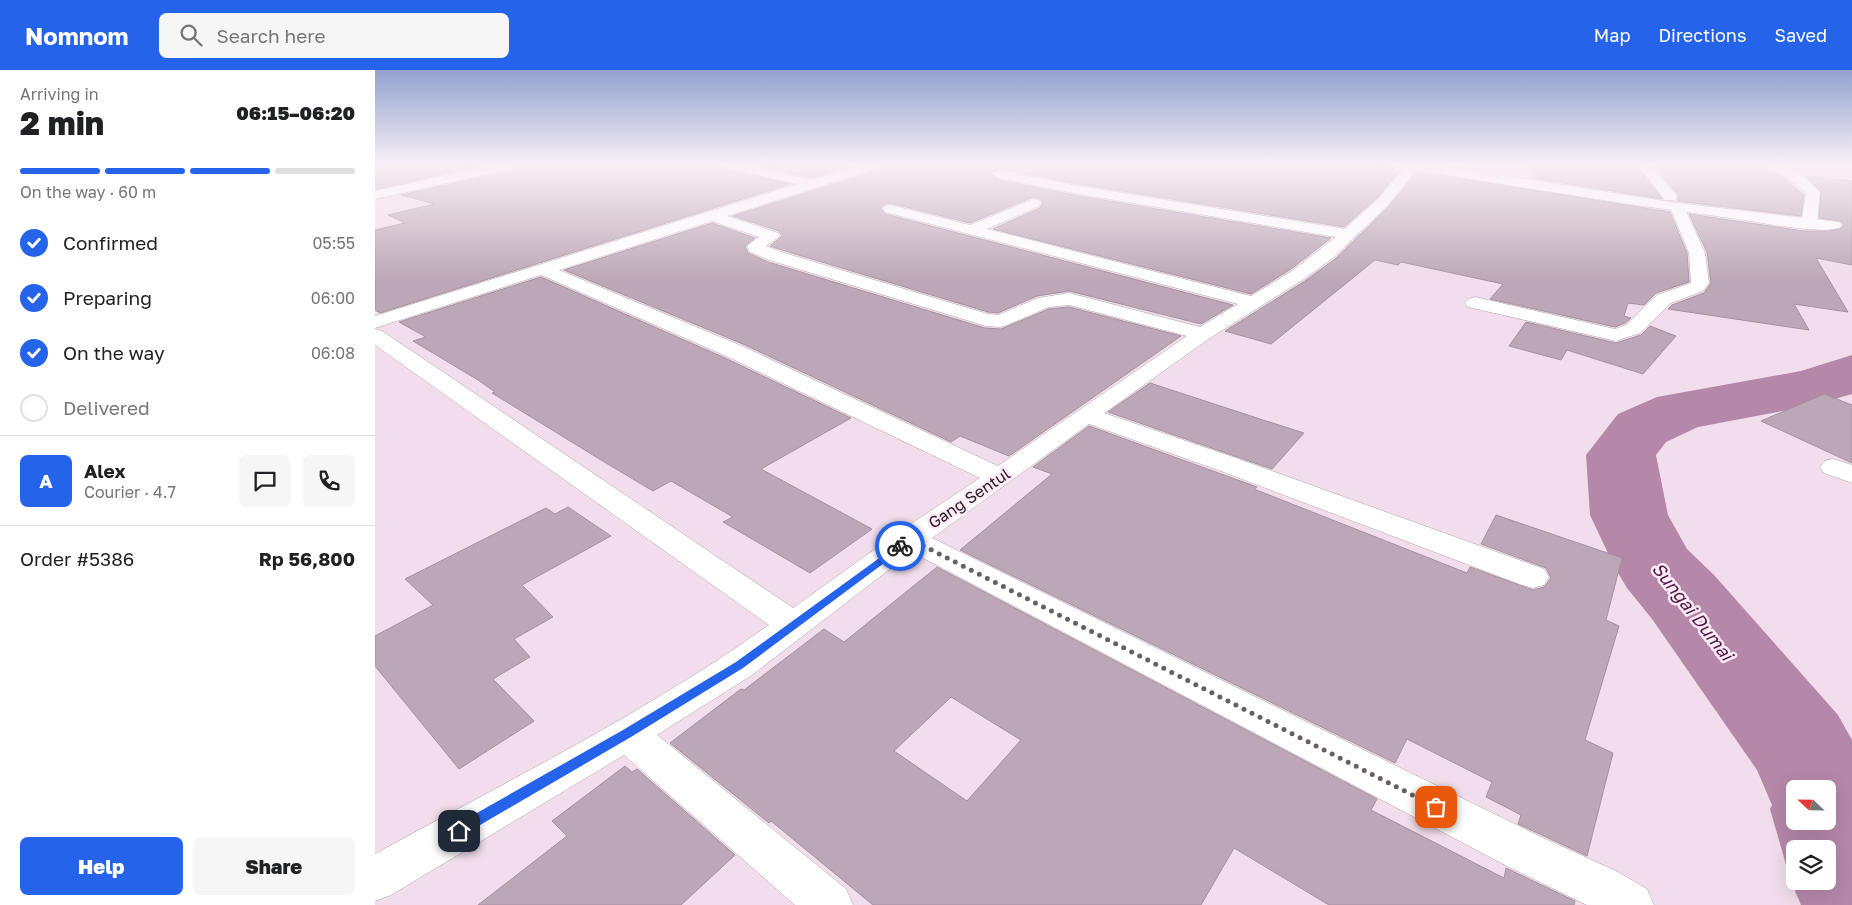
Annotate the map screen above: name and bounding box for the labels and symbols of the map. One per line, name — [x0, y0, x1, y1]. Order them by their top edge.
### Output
street label: Gang Sentul — [924, 463, 1014, 533]
courier — [875, 521, 925, 571]
water label: Sungai Dumai — [1648, 558, 1739, 666]
north arrow — [1786, 780, 1836, 830]
pin — [1415, 786, 1457, 828]
pin — [438, 810, 480, 852]

